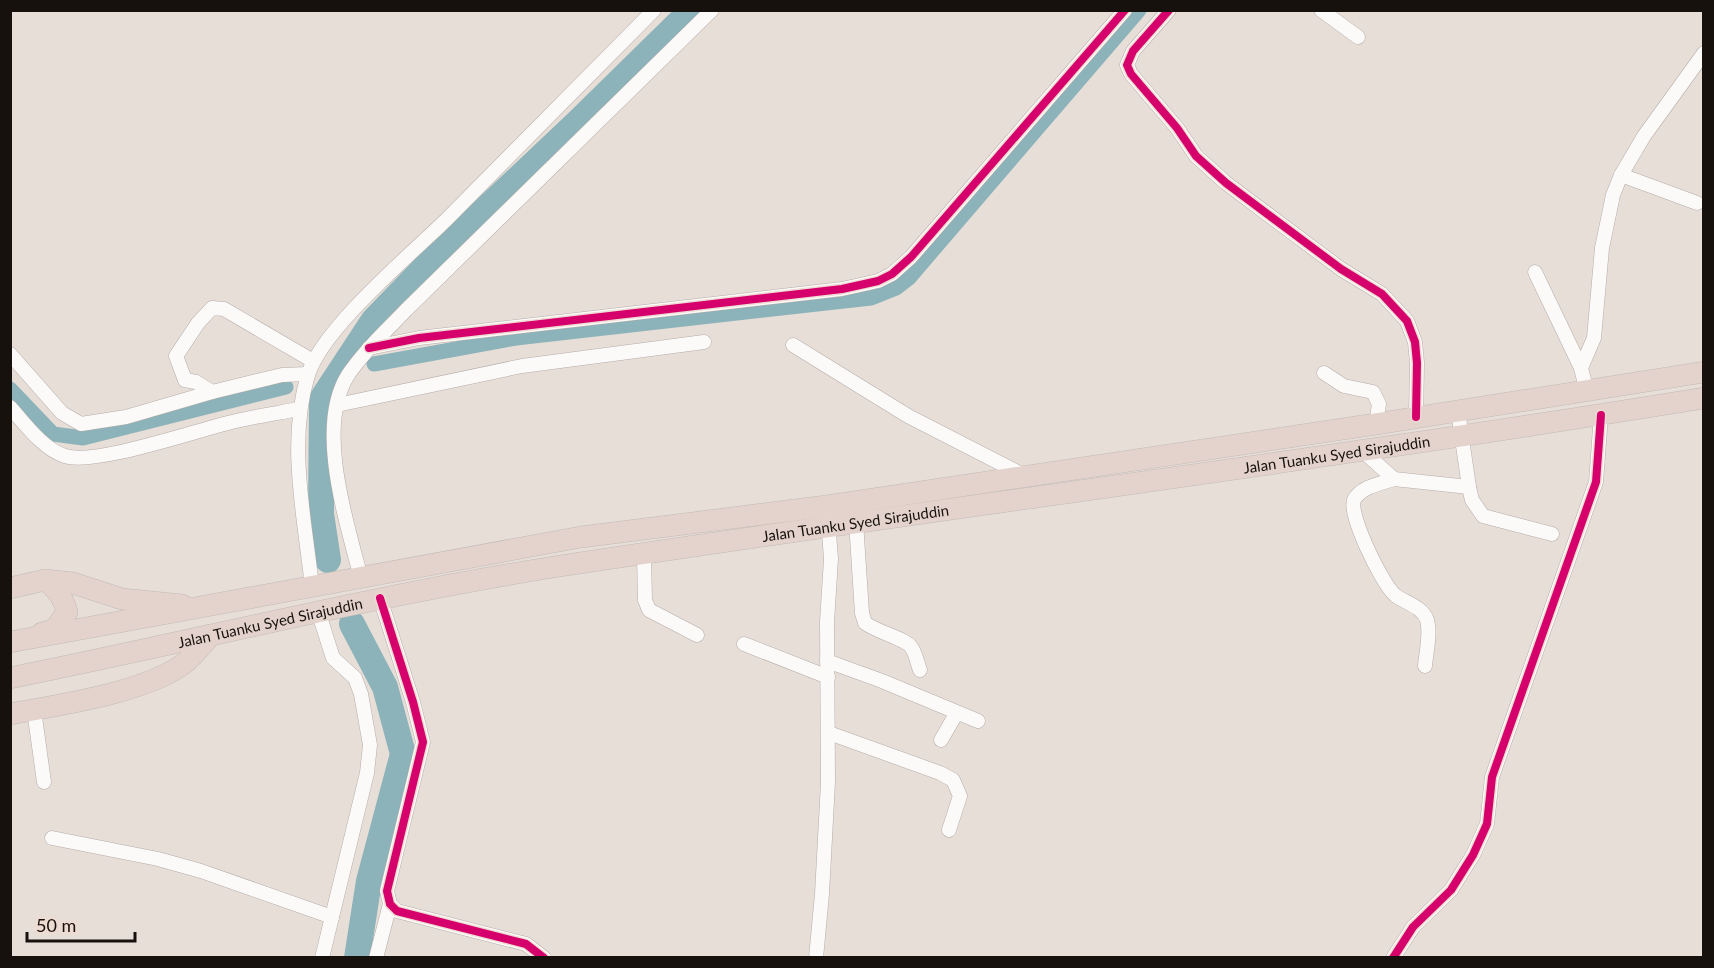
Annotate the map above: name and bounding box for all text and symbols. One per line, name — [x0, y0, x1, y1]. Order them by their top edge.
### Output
street label: Jalan Tuanku Syed Sirajuddin — [1242, 432, 1431, 477]
street label: Jalan Tuanku Syed Sirajuddin — [761, 500, 950, 545]
street label: Jalan Tuanku Syed Sirajuddin — [176, 594, 364, 651]
scale bar — [27, 905, 135, 943]
text: 50 m — [36, 914, 76, 936]

